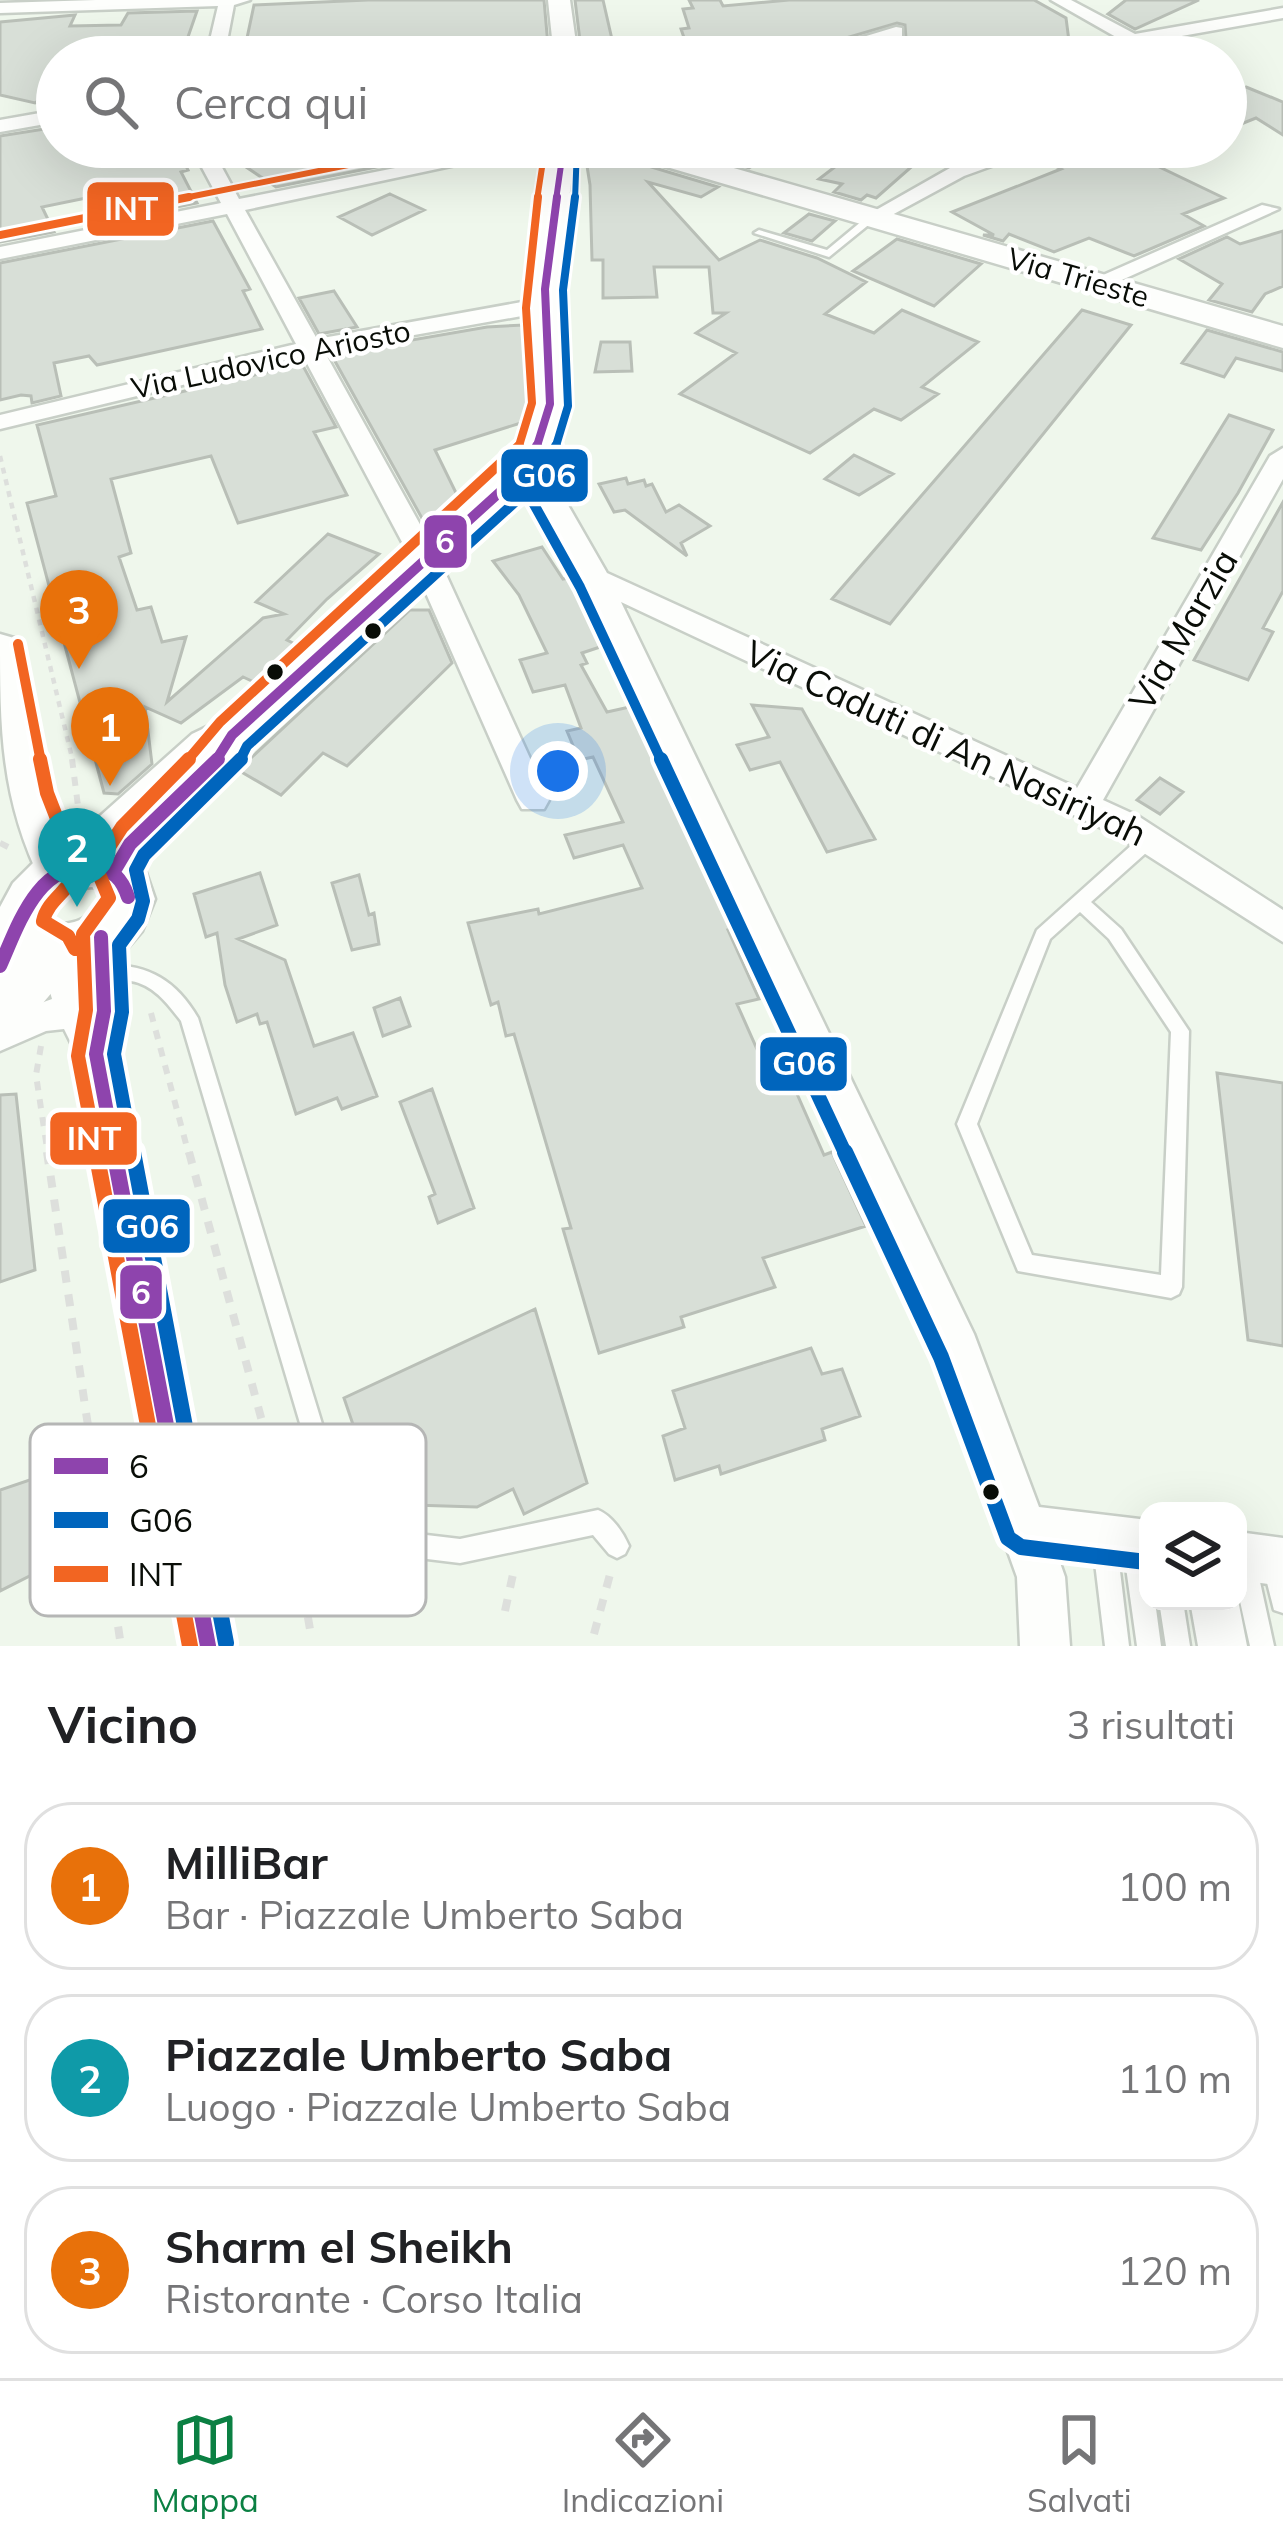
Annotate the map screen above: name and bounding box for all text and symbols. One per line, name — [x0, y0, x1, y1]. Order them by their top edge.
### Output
search box — [36, 36, 1247, 168]
icon: search — [78, 69, 144, 135]
text: Cerca qui — [174, 74, 368, 130]
line badge: INT — [85, 180, 176, 238]
text: INT — [104, 187, 158, 228]
street label: Via Trieste — [1003, 239, 1153, 315]
street label: Via Ludovico Ariosto — [128, 311, 414, 407]
line badge: G06 — [499, 447, 590, 504]
text: G06 — [512, 454, 576, 495]
line badge: 6 — [422, 513, 469, 570]
text: 6 — [435, 520, 455, 561]
street label: Via Marzia — [1118, 541, 1247, 719]
pin: 3 — [40, 570, 118, 669]
unlabelled marker — [362, 620, 384, 642]
street label: Via Caduti di An Nasiriyah — [738, 630, 1154, 855]
unlabelled marker — [264, 661, 286, 683]
pin: 1 — [71, 687, 149, 786]
your location — [528, 741, 588, 801]
pin: 2 — [38, 808, 116, 907]
line badge: G06 — [758, 1035, 849, 1093]
text: G06 — [772, 1042, 836, 1083]
line badge: INT — [48, 1110, 139, 1167]
text: INT — [67, 1117, 121, 1158]
line badge: G06 — [101, 1197, 192, 1255]
text: G06 — [115, 1205, 179, 1246]
line badge: 6 — [118, 1263, 164, 1321]
text: 6 — [131, 1271, 151, 1312]
legend — [30, 1424, 426, 1616]
text: 6 — [129, 1445, 149, 1486]
unlabelled marker — [980, 1481, 1002, 1503]
text: G06 — [129, 1499, 193, 1540]
map controls — [1139, 1502, 1247, 1610]
button: layers — [1139, 1502, 1247, 1610]
text: INT — [129, 1553, 182, 1594]
text: Vicino — [48, 1692, 198, 1756]
text: 3 risultati — [1067, 1700, 1235, 1749]
text: MilliBar — [165, 1834, 328, 1890]
text: 1 — [78, 1862, 102, 1911]
text: 100 m — [1117, 1862, 1232, 1911]
text: Bar · Piazzale Umberto Saba — [165, 1890, 684, 1939]
text: Piazzale Umberto Saba — [165, 2026, 672, 2082]
text: 2 — [78, 2054, 102, 2103]
text: 110 m — [1117, 2054, 1232, 2103]
text: Luogo · Piazzale Umberto Saba — [165, 2082, 731, 2131]
text: Sharm el Sheikh — [165, 2218, 513, 2274]
text: 3 — [78, 2246, 102, 2295]
text: 120 m — [1117, 2246, 1232, 2295]
text: Ristorante · Corso Italia — [165, 2274, 583, 2323]
tab: Mappa — [151, 2407, 259, 2520]
tab: Indicazioni — [562, 2407, 724, 2520]
tab: Salvati — [1027, 2407, 1132, 2520]

